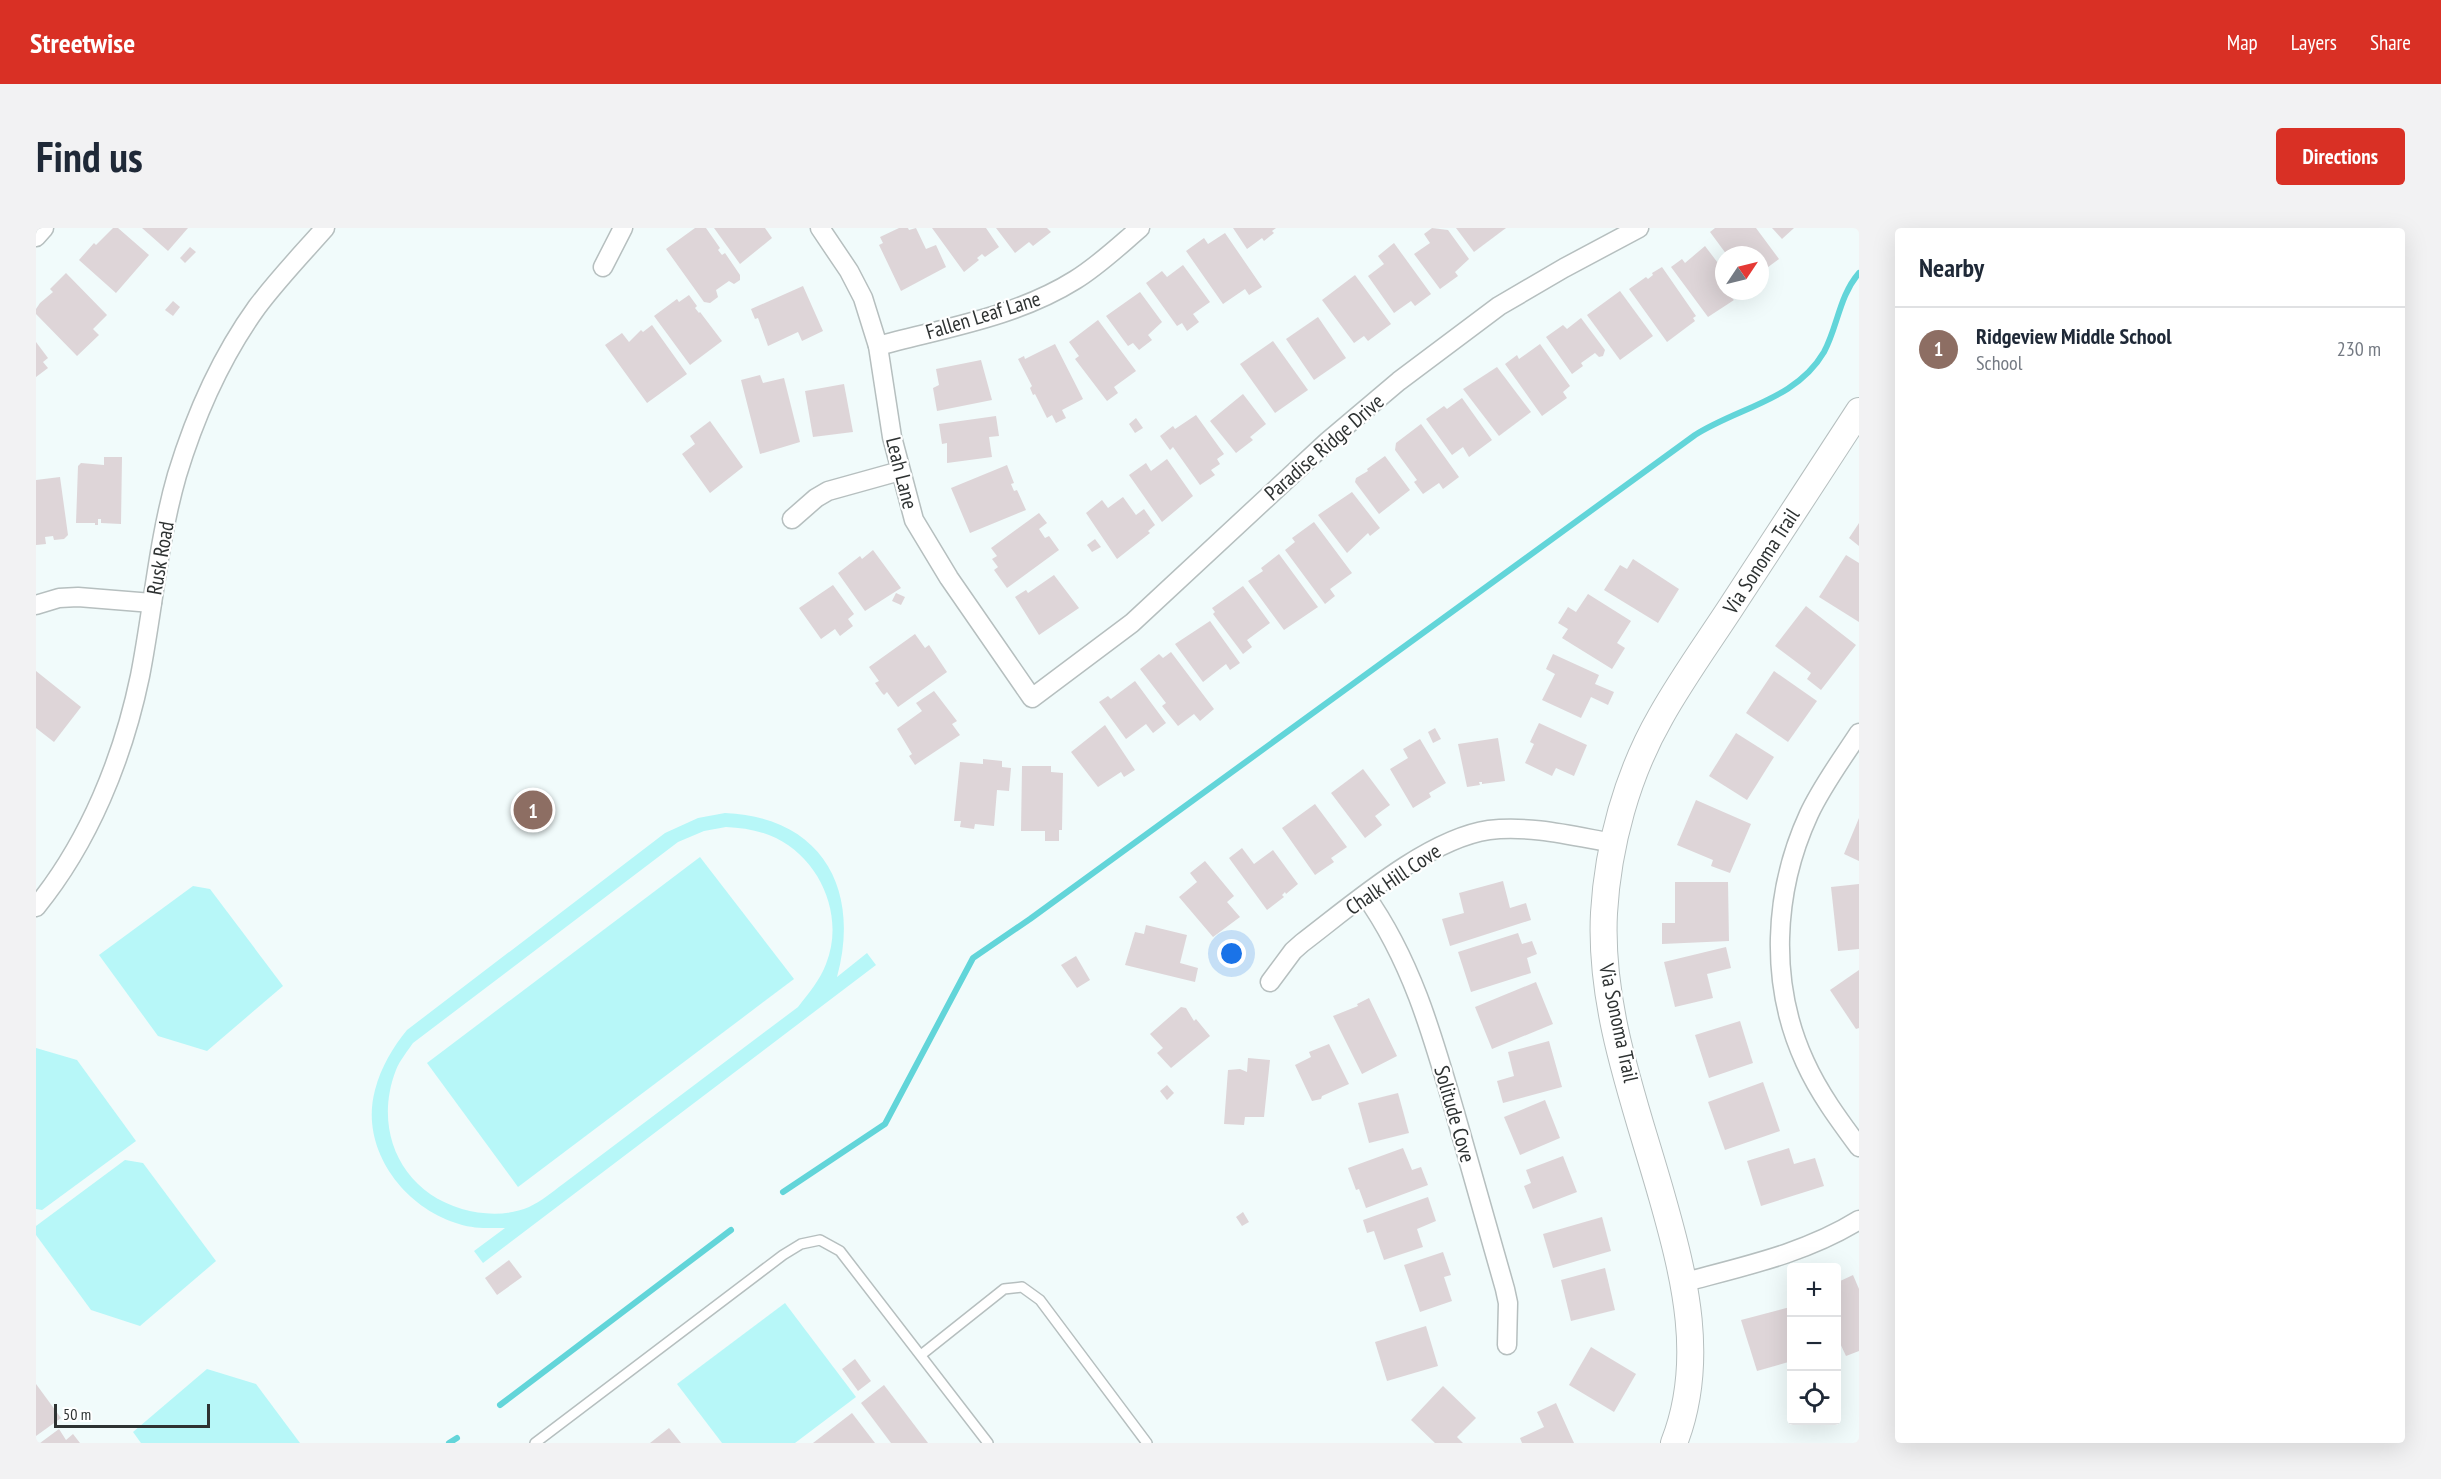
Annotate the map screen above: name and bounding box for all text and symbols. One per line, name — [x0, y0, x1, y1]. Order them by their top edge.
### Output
text: Streetwise — [30, 24, 135, 61]
text: Map — [2227, 29, 2258, 56]
text: Layers — [2291, 29, 2337, 56]
text: Share — [2370, 29, 2411, 56]
button: Directions — [2276, 128, 2405, 185]
text: Find us — [36, 129, 143, 184]
north arrow — [1715, 246, 1769, 300]
text: Nearby — [1919, 251, 1984, 284]
street label: Fallen Leaf Lane — [922, 285, 1044, 345]
text: Ridgeview Middle School — [1976, 322, 2172, 350]
text: 1 — [1934, 336, 1943, 362]
text: 230 m — [2337, 336, 2381, 362]
text: School — [1976, 350, 2022, 376]
street label: Paradise Ridge Drive — [1259, 388, 1389, 506]
street label: Leah Lane — [880, 434, 924, 512]
street label: Via Sonoma Trail — [1716, 503, 1805, 620]
street label: Rusk Road — [140, 519, 180, 597]
pin: 1 — [514, 788, 552, 832]
street label: Chalk Hill Cove — [1340, 837, 1446, 921]
your location — [1217, 939, 1246, 968]
street label: Via Sonoma Trail — [1593, 960, 1645, 1085]
street label: Solitude Cove — [1428, 1063, 1482, 1165]
map controls — [1787, 1263, 1841, 1425]
button: + — [1787, 1263, 1841, 1317]
button: − — [1787, 1317, 1841, 1371]
button: locate — [1787, 1371, 1841, 1425]
scale bar — [54, 1401, 210, 1428]
text: 50 m — [63, 1404, 91, 1424]

